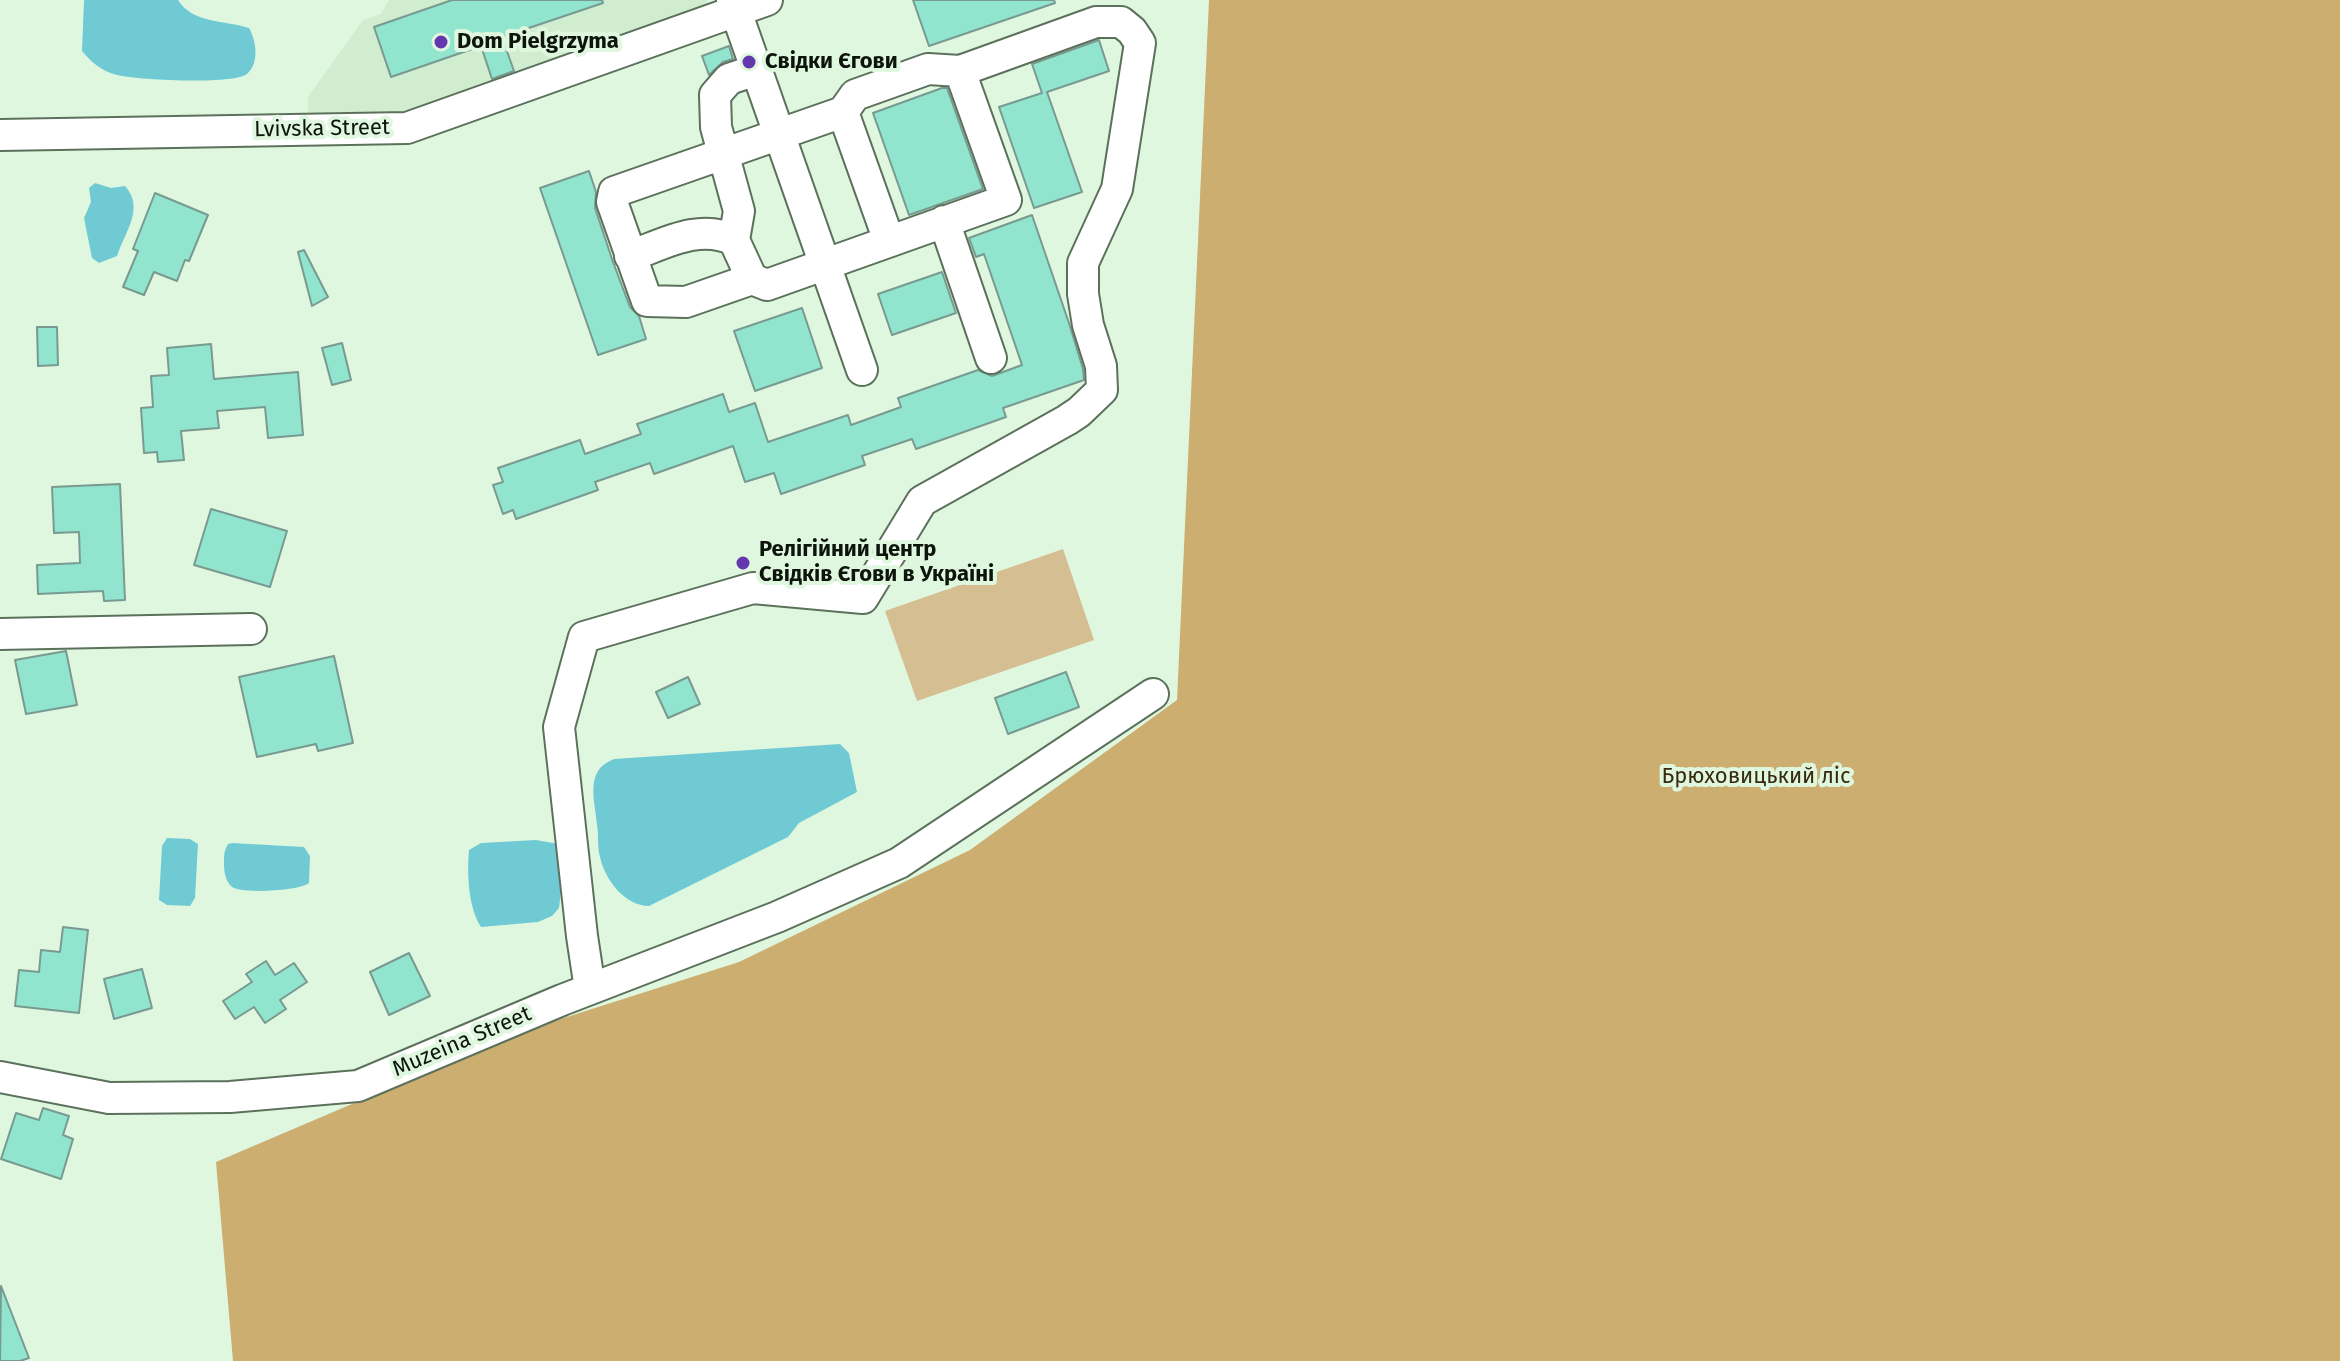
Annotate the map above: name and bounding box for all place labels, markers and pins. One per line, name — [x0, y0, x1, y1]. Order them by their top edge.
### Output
place label: Dom Pielgrzyma — [457, 29, 619, 55]
marker: Dom Pielgrzyma — [432, 33, 450, 51]
place label: Свідки Єгови — [765, 49, 898, 75]
marker: Свідки Єгови — [740, 53, 758, 71]
place label: Релігійний центр Свідків Єгови в Україні — [759, 537, 994, 588]
marker: Релігійний центр Свідків Єгови в Україні — [734, 554, 752, 572]

